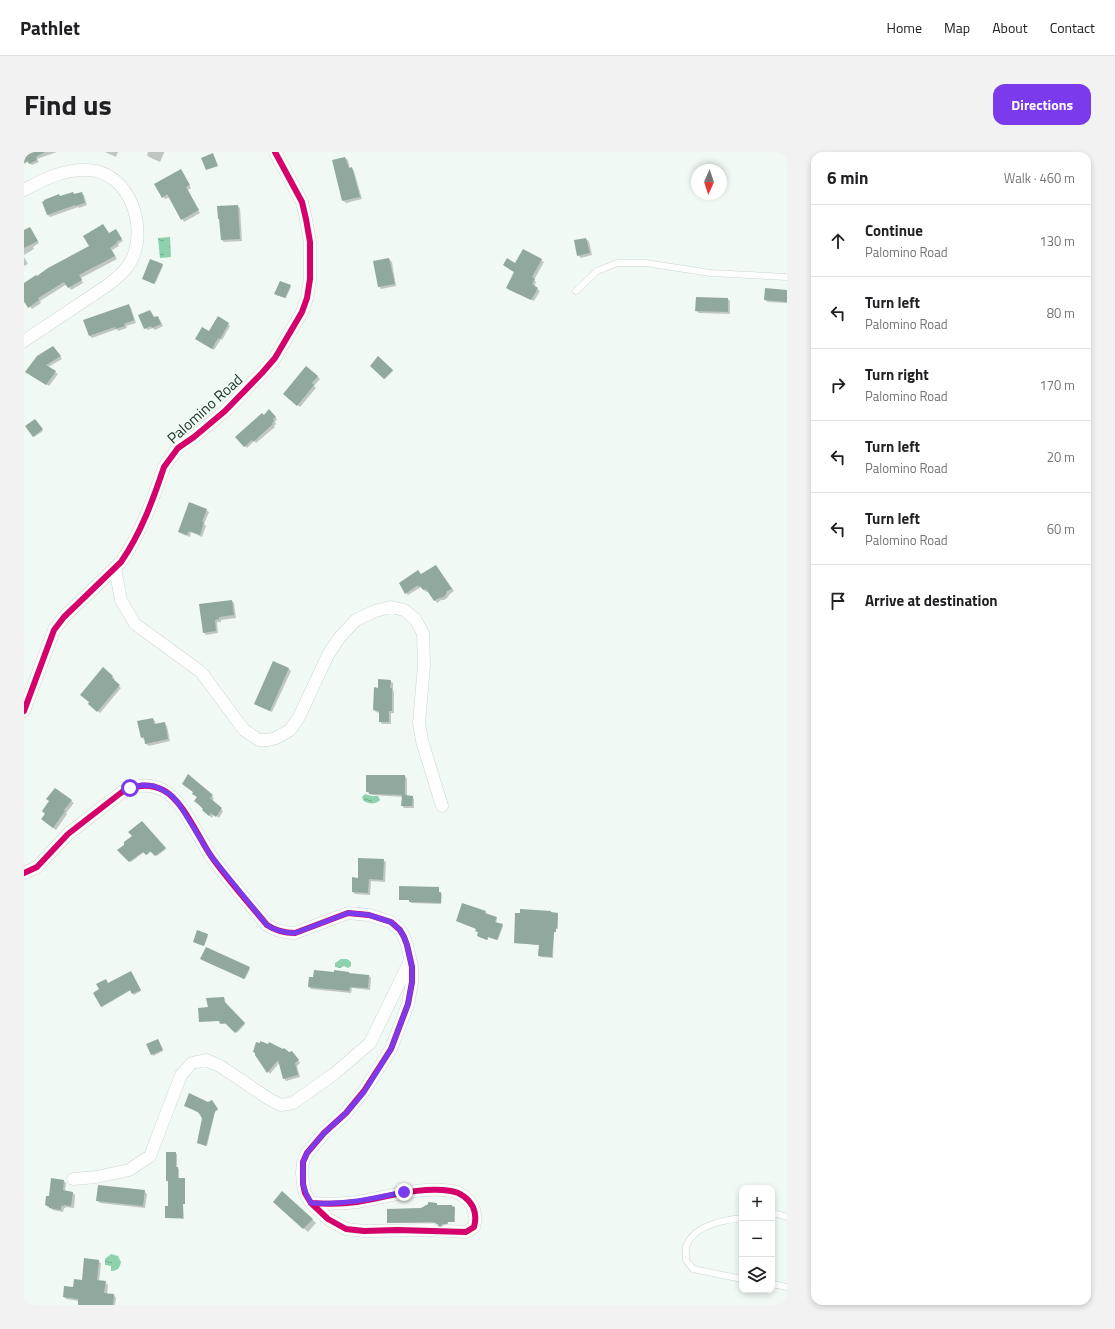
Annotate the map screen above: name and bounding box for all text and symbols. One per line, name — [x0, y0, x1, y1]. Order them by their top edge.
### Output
text: Pathlet — [20, 13, 80, 42]
text: Home — [887, 17, 922, 38]
text: Map — [944, 17, 970, 38]
text: About — [992, 17, 1028, 38]
text: Contact — [1050, 17, 1095, 38]
text: Find us — [24, 83, 112, 126]
button: Directions — [993, 84, 1091, 125]
north arrow — [691, 164, 727, 200]
text: 6 min — [827, 165, 868, 191]
text: Walk · 460 m — [1004, 168, 1075, 188]
text: Continue — [865, 219, 923, 242]
icon: ahead — [827, 230, 849, 252]
text: 130 m — [1039, 231, 1075, 251]
text: Palomino Road — [865, 242, 948, 262]
text: Turn left — [865, 291, 920, 314]
icon: left — [827, 302, 849, 324]
text: 80 m — [1047, 303, 1075, 323]
text: Palomino Road — [865, 314, 948, 334]
text: Turn right — [865, 363, 929, 386]
street label: Palomino Road — [162, 368, 248, 449]
icon: right — [827, 374, 849, 396]
text: 170 m — [1039, 375, 1075, 395]
text: Palomino Road — [865, 386, 948, 406]
text: Turn left — [865, 435, 920, 458]
icon: left — [827, 446, 849, 468]
text: 20 m — [1047, 447, 1075, 467]
text: Palomino Road — [865, 458, 948, 478]
text: Turn left — [865, 507, 920, 530]
icon: left — [827, 518, 849, 540]
text: 60 m — [1047, 519, 1075, 539]
text: Palomino Road — [865, 530, 948, 550]
text: Arrive at destination — [865, 589, 998, 612]
icon: arrive — [827, 590, 849, 612]
route start — [121, 779, 139, 797]
route end — [395, 1183, 413, 1201]
map controls — [739, 1185, 775, 1293]
button: + — [739, 1185, 775, 1221]
button: − — [739, 1221, 775, 1257]
button: layers — [739, 1257, 775, 1293]

